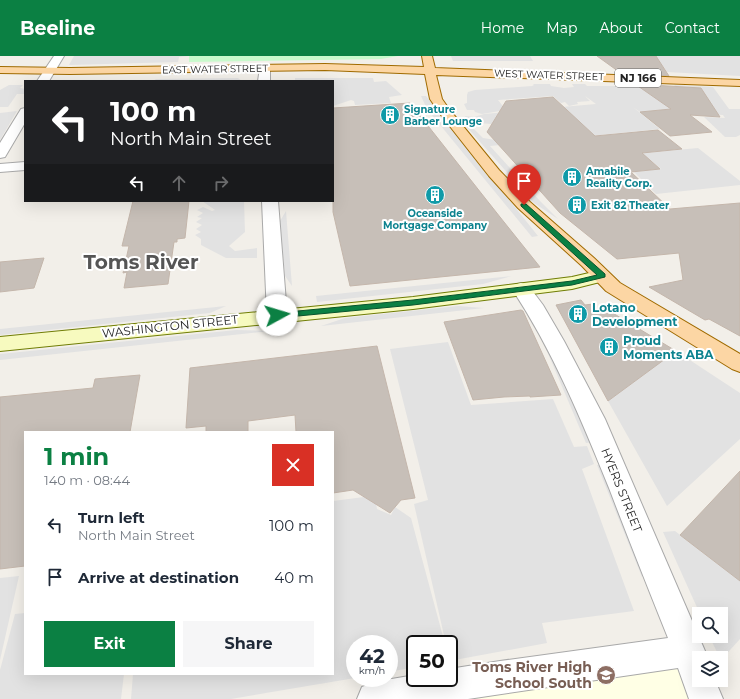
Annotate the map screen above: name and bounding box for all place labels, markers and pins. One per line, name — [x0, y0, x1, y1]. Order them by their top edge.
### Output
place label: Signature Barber Lounge — [404, 103, 482, 128]
building icon: Signature Barber Lounge — [379, 104, 401, 126]
pin — [507, 164, 541, 205]
place label: Amabile Reality Corp. — [585, 165, 652, 190]
building icon: Amabile Reality Corp. — [561, 166, 583, 188]
building icon: Oceanside Mortgage Company — [424, 184, 446, 206]
building icon: Exit 82 Theater — [566, 194, 588, 216]
place label: Exit 82 Theater — [591, 199, 670, 212]
place label: Oceanside Mortgage Company — [383, 207, 488, 232]
place label: Lotano Development — [592, 300, 678, 329]
building icon: Lotano Development — [567, 303, 589, 325]
place label: Proud Moments ABA — [623, 333, 714, 362]
building icon: Proud Moments ABA — [598, 336, 620, 358]
place label: Toms River High School South — [472, 658, 592, 692]
school or university icon: Toms River High School South — [595, 664, 617, 686]

